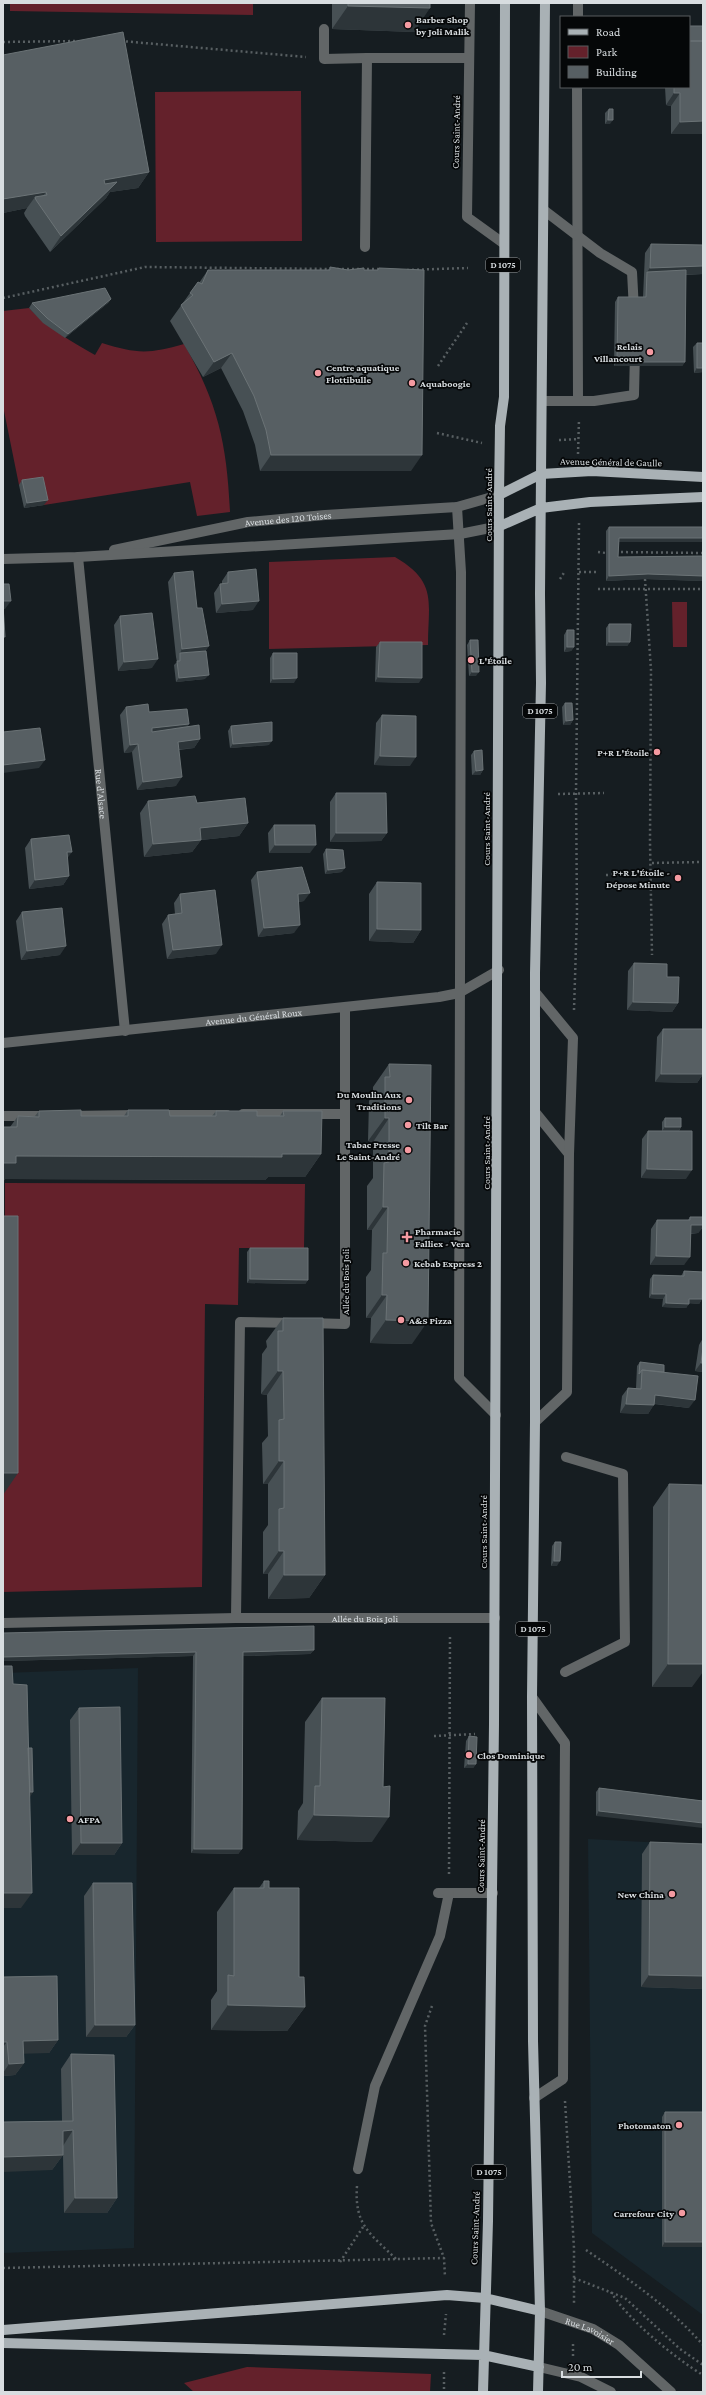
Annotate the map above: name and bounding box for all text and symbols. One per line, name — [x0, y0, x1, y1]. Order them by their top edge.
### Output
place label: Barber Shop by Joli Malik — [415, 14, 470, 37]
legend — [560, 16, 690, 88]
marker: Barber Shop by Joli Malik — [403, 20, 413, 30]
text: Road — [596, 25, 621, 39]
text: Park — [596, 45, 618, 59]
text: Building — [596, 65, 637, 79]
street label: Cours Saint-André — [450, 95, 462, 169]
road number: D 1075 — [486, 258, 520, 272]
place label: Relais Villancourt — [593, 341, 642, 364]
marker: Relais Villancourt — [645, 347, 655, 357]
place label: Centre aquatique Flottibulle — [326, 362, 400, 385]
marker: Centre aquatique Flottibulle — [313, 368, 323, 378]
marker: Aquaboogie — [407, 378, 417, 388]
place label: Aquaboogie — [419, 378, 471, 389]
street label: Avenue Général de Gaulle — [560, 456, 663, 468]
street label: Cours Saint-André — [483, 468, 494, 542]
street label: Avenue des 120 Toises — [243, 509, 332, 528]
marker: L'Étoile — [466, 655, 476, 665]
place label: L'Étoile — [479, 655, 512, 666]
road number: D 1075 — [523, 704, 557, 718]
place label: P+R L'Étoile — [597, 747, 649, 758]
marker: P+R L'Étoile — [652, 747, 662, 757]
street label: Rue d'Alsace — [94, 768, 109, 820]
street label: Cours Saint-André — [481, 792, 492, 866]
place label: P+R L'Étoile - Dépose Minute — [606, 867, 670, 890]
marker: P+R L'Étoile - Dépose Minute — [673, 873, 683, 883]
street label: Avenue du Général Roux — [205, 1006, 303, 1027]
place label: Du Moulin Aux Traditions — [337, 1089, 402, 1112]
marker: Du Moulin Aux Traditions — [404, 1095, 414, 1105]
street label: Cours Saint-André — [481, 1116, 492, 1190]
marker: Tilt Bar — [403, 1120, 413, 1130]
place label: Tilt Bar — [416, 1120, 448, 1131]
place label: Tabac Presse Le Saint-André — [337, 1139, 400, 1162]
marker: Tabac Presse Le Saint-André — [403, 1145, 413, 1155]
place label: Pharmacie Falliex - Vera — [415, 1226, 470, 1249]
marker: Pharmacie Falliex - Vera — [402, 1232, 412, 1242]
street label: Allée du Bois Joli — [340, 1249, 351, 1315]
marker: Kebab Express 2 — [401, 1258, 411, 1268]
place label: Kebab Express 2 — [414, 1258, 482, 1269]
marker: A&S Pizza — [396, 1315, 406, 1325]
place label: A&S Pizza — [408, 1315, 452, 1326]
street label: Cours Saint-André — [478, 1495, 489, 1569]
street label: Allée du Bois Joli — [332, 1613, 398, 1624]
road number: D 1075 — [516, 1622, 550, 1636]
marker: Clos Dominique — [464, 1750, 474, 1760]
place label: Clos Dominique — [477, 1750, 545, 1761]
marker: AFPA — [65, 1814, 75, 1824]
place label: AFPA — [77, 1814, 101, 1825]
street label: Cours Saint-André — [475, 1819, 487, 1893]
place label: New China — [618, 1889, 664, 1900]
marker: New China — [667, 1889, 677, 1899]
place label: Photomaton — [618, 2120, 671, 2131]
marker: Photomaton — [674, 2120, 684, 2130]
road number: D 1075 — [472, 2165, 506, 2179]
street label: Cours Saint-André — [468, 2190, 482, 2265]
place label: Carrefour City — [613, 2208, 674, 2219]
marker: Carrefour City — [677, 2208, 687, 2218]
street label: Rue Lavoisier — [564, 2315, 617, 2347]
scale bar — [562, 2353, 641, 2379]
text: 20 m — [568, 2360, 593, 2374]

